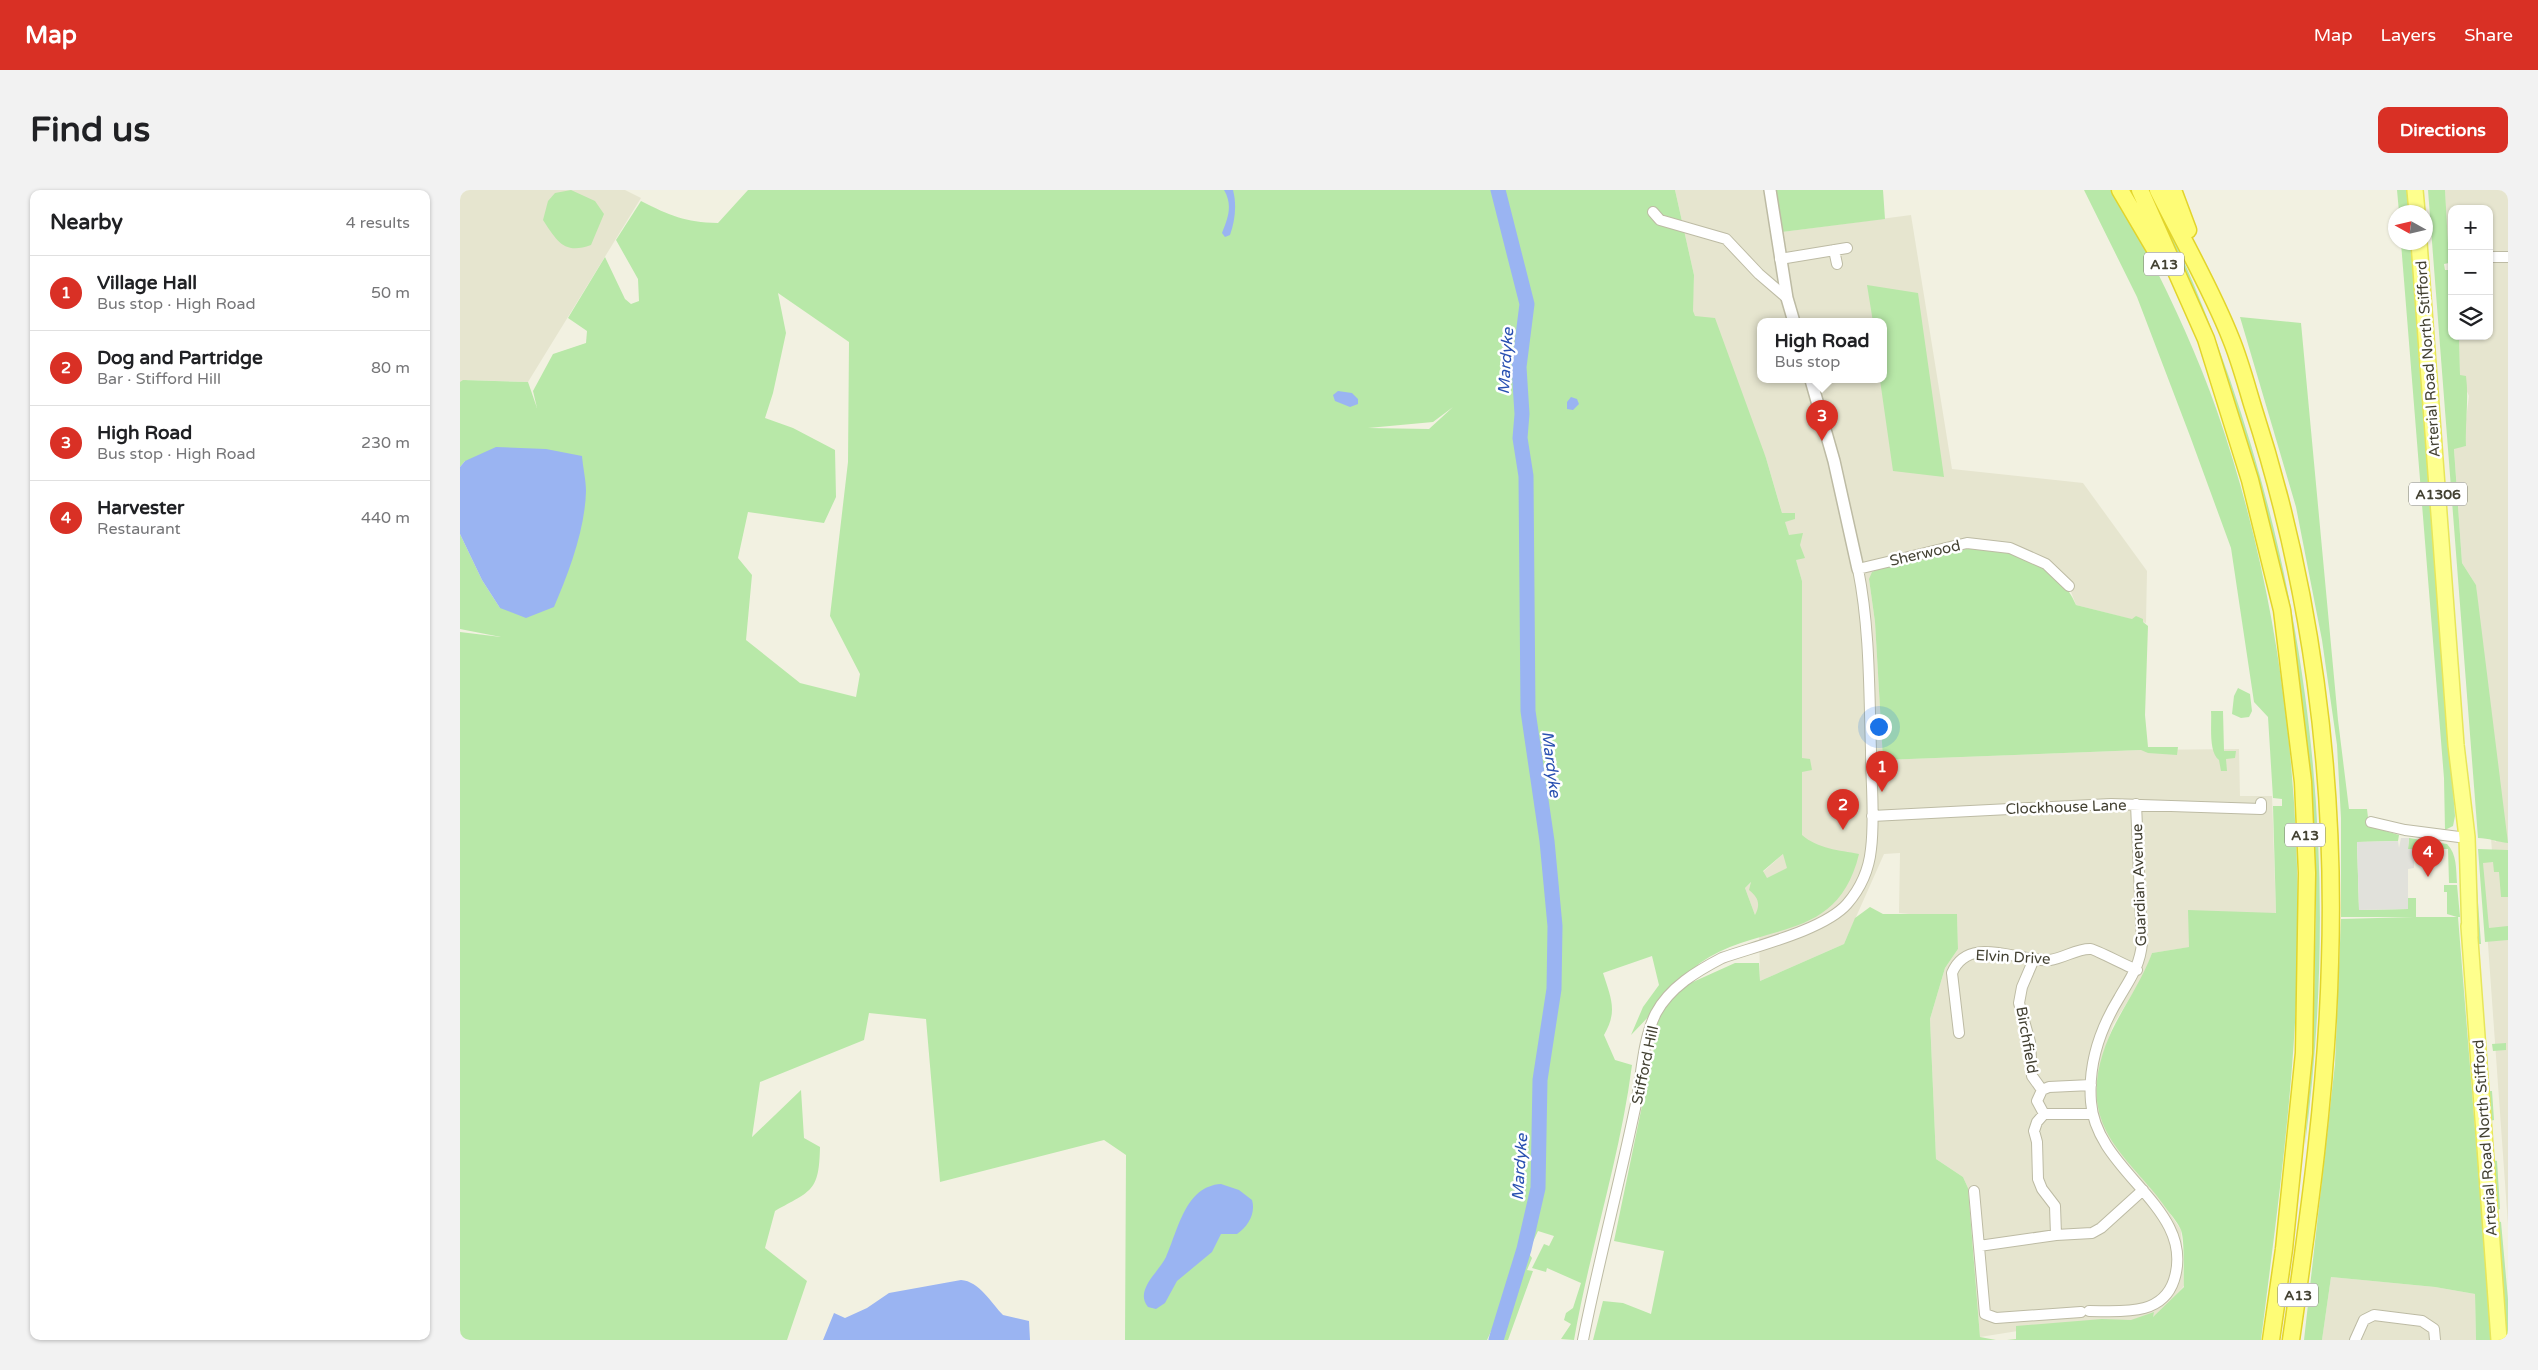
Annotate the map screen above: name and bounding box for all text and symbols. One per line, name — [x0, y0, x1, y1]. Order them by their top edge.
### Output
text: Map — [25, 21, 77, 50]
text: Map — [2314, 24, 2353, 46]
text: Layers — [2381, 24, 2436, 46]
text: Share — [2464, 24, 2513, 46]
button: Directions — [2378, 107, 2508, 153]
text: Find us — [30, 109, 150, 151]
north arrow — [2388, 205, 2433, 250]
map controls — [2448, 205, 2493, 340]
button: + — [2448, 205, 2493, 250]
text: Nearby — [50, 210, 123, 235]
text: 4 results — [346, 213, 410, 233]
button: − — [2448, 250, 2493, 295]
road number: A13 — [2144, 252, 2184, 276]
street label: Arterial Road North Stifford — [2412, 260, 2444, 458]
text: Village Hall — [97, 272, 197, 294]
text: 1 — [61, 283, 71, 303]
text: 50 m — [371, 283, 410, 303]
text: Bus stop · High Road — [97, 294, 256, 314]
button: layers — [2448, 295, 2493, 340]
popup — [1757, 318, 1887, 383]
water label: Mardyke — [1494, 326, 1518, 395]
text: High Road — [1774, 330, 1870, 352]
text: Dog and Partridge — [97, 347, 263, 369]
text: Bus stop — [1774, 352, 1840, 372]
text: 2 — [61, 358, 71, 378]
text: 80 m — [371, 358, 410, 378]
text: Bar · Stifford Hill — [97, 369, 221, 389]
pin: 3 — [1806, 400, 1838, 441]
text: High Road — [97, 422, 192, 444]
text: 3 — [61, 433, 71, 453]
text: 230 m — [361, 433, 410, 453]
text: Bus stop · High Road — [97, 444, 256, 464]
road number: A1306 — [2409, 482, 2467, 506]
text: Harvester — [97, 497, 184, 519]
text: 4 — [61, 508, 71, 528]
text: 440 m — [361, 508, 410, 528]
text: Restaurant — [97, 519, 181, 539]
street label: Sherwood — [1888, 536, 1962, 570]
your location — [1866, 714, 1892, 740]
water label: Mardyke — [1537, 730, 1565, 799]
pin: 1 — [1866, 751, 1898, 792]
pin: 2 — [1827, 789, 1859, 830]
street label: Clockhouse Lane — [2005, 796, 2127, 818]
street label: Guardian Avenue — [2128, 823, 2150, 947]
road number: A13 — [2285, 824, 2325, 846]
pin: 4 — [2412, 836, 2444, 877]
street label: Elvin Drive — [1975, 946, 2051, 968]
street label: Birchfield — [2012, 1005, 2042, 1075]
street label: Stifford Hill — [1628, 1024, 1662, 1106]
street label: Arterial Road North Stifford — [2469, 1039, 2501, 1237]
water label: Mardyke — [1508, 1132, 1532, 1201]
road number: A13 — [2278, 1284, 2318, 1306]

